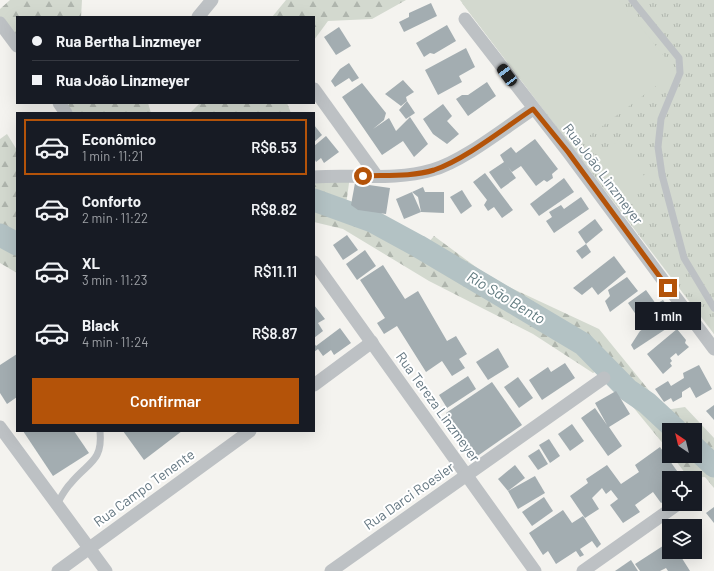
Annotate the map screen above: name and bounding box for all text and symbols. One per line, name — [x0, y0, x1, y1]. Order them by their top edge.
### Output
text: Rua Bertha Linzmeyer — [56, 32, 201, 50]
car — [495, 62, 519, 88]
text: Rua João Linzmeyer — [56, 71, 189, 89]
street label: Rua João Linzmeyer — [560, 120, 647, 228]
icon: car — [34, 129, 70, 165]
text: Econômico — [82, 130, 156, 148]
text: R$6.53 — [251, 138, 297, 156]
text: 1 min · 11:21 — [82, 148, 143, 164]
route start — [354, 167, 372, 185]
icon: car — [34, 191, 70, 227]
text: Conforto — [82, 192, 141, 210]
text: R$8.82 — [251, 200, 297, 218]
text: 2 min · 11:22 — [82, 210, 148, 226]
icon: car — [34, 253, 70, 289]
text: XL — [82, 254, 100, 272]
text: R$11.11 — [254, 262, 297, 280]
water label: Rio São Bento — [464, 267, 549, 328]
text: 3 min · 11:23 — [82, 272, 147, 288]
route end — [659, 279, 677, 297]
callout: 1 min — [635, 302, 701, 330]
text: 1 min — [654, 308, 682, 324]
icon: car — [34, 315, 70, 351]
text: Black — [82, 316, 119, 334]
text: R$8.87 — [252, 324, 297, 342]
text: 4 min · 11:24 — [82, 334, 148, 350]
street label: Rua Tereza Linzmeyer — [393, 348, 484, 465]
button: Confirmar — [32, 378, 299, 424]
north arrow — [662, 423, 702, 463]
map controls — [662, 423, 702, 559]
street label: Rua Campo Tenente — [90, 445, 197, 530]
street label: Rua Darci Roesler — [360, 458, 457, 533]
button: locate — [662, 471, 702, 511]
button: layers — [662, 519, 702, 559]

